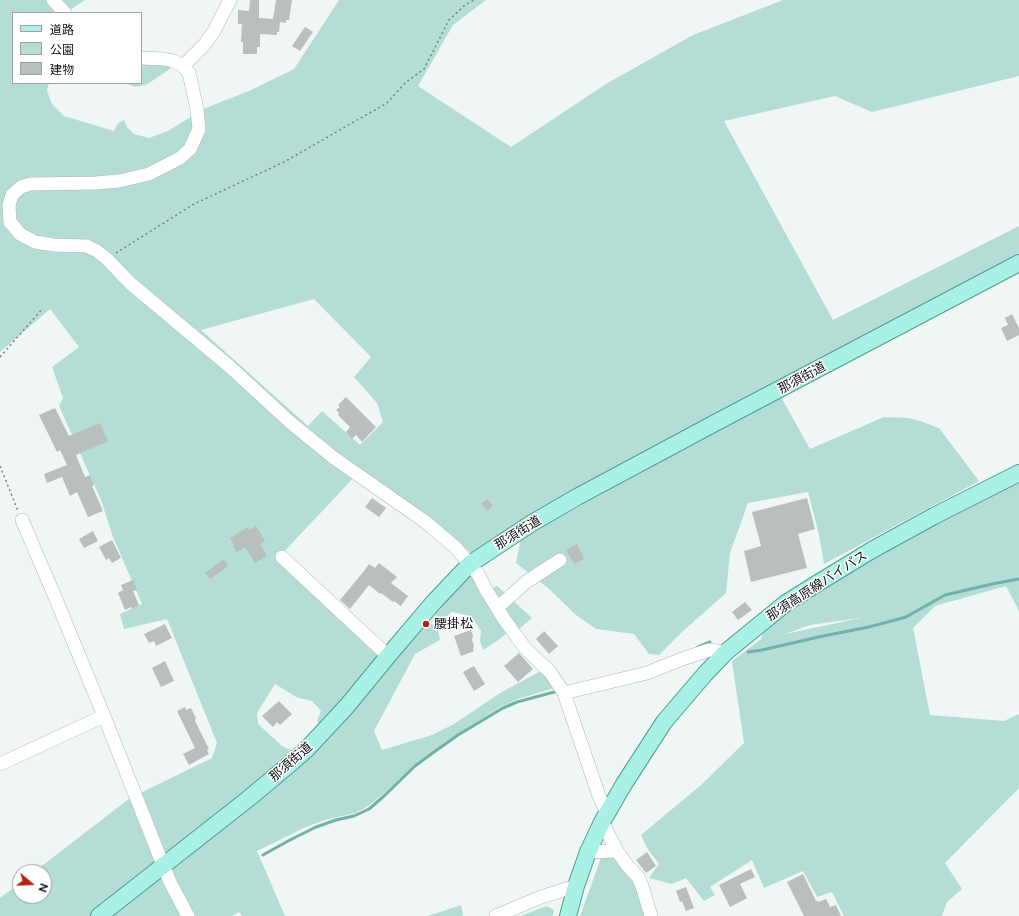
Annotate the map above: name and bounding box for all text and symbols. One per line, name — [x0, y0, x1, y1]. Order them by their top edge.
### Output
legend — [12, 12, 142, 84]
text: 道路 — [50, 23, 74, 37]
text: 公園 — [50, 43, 74, 57]
text: 建物 — [50, 63, 74, 77]
street label: 那須街道 — [775, 359, 829, 397]
street label: 那須街道 — [492, 513, 544, 553]
street label: 那須高原線バイパス — [764, 548, 870, 624]
place label: 腰掛松 — [434, 616, 473, 632]
marker: 腰掛松 — [421, 619, 431, 629]
street label: 那須街道 — [266, 739, 316, 785]
north arrow — [12, 864, 52, 904]
text: N — [35, 882, 50, 894]

